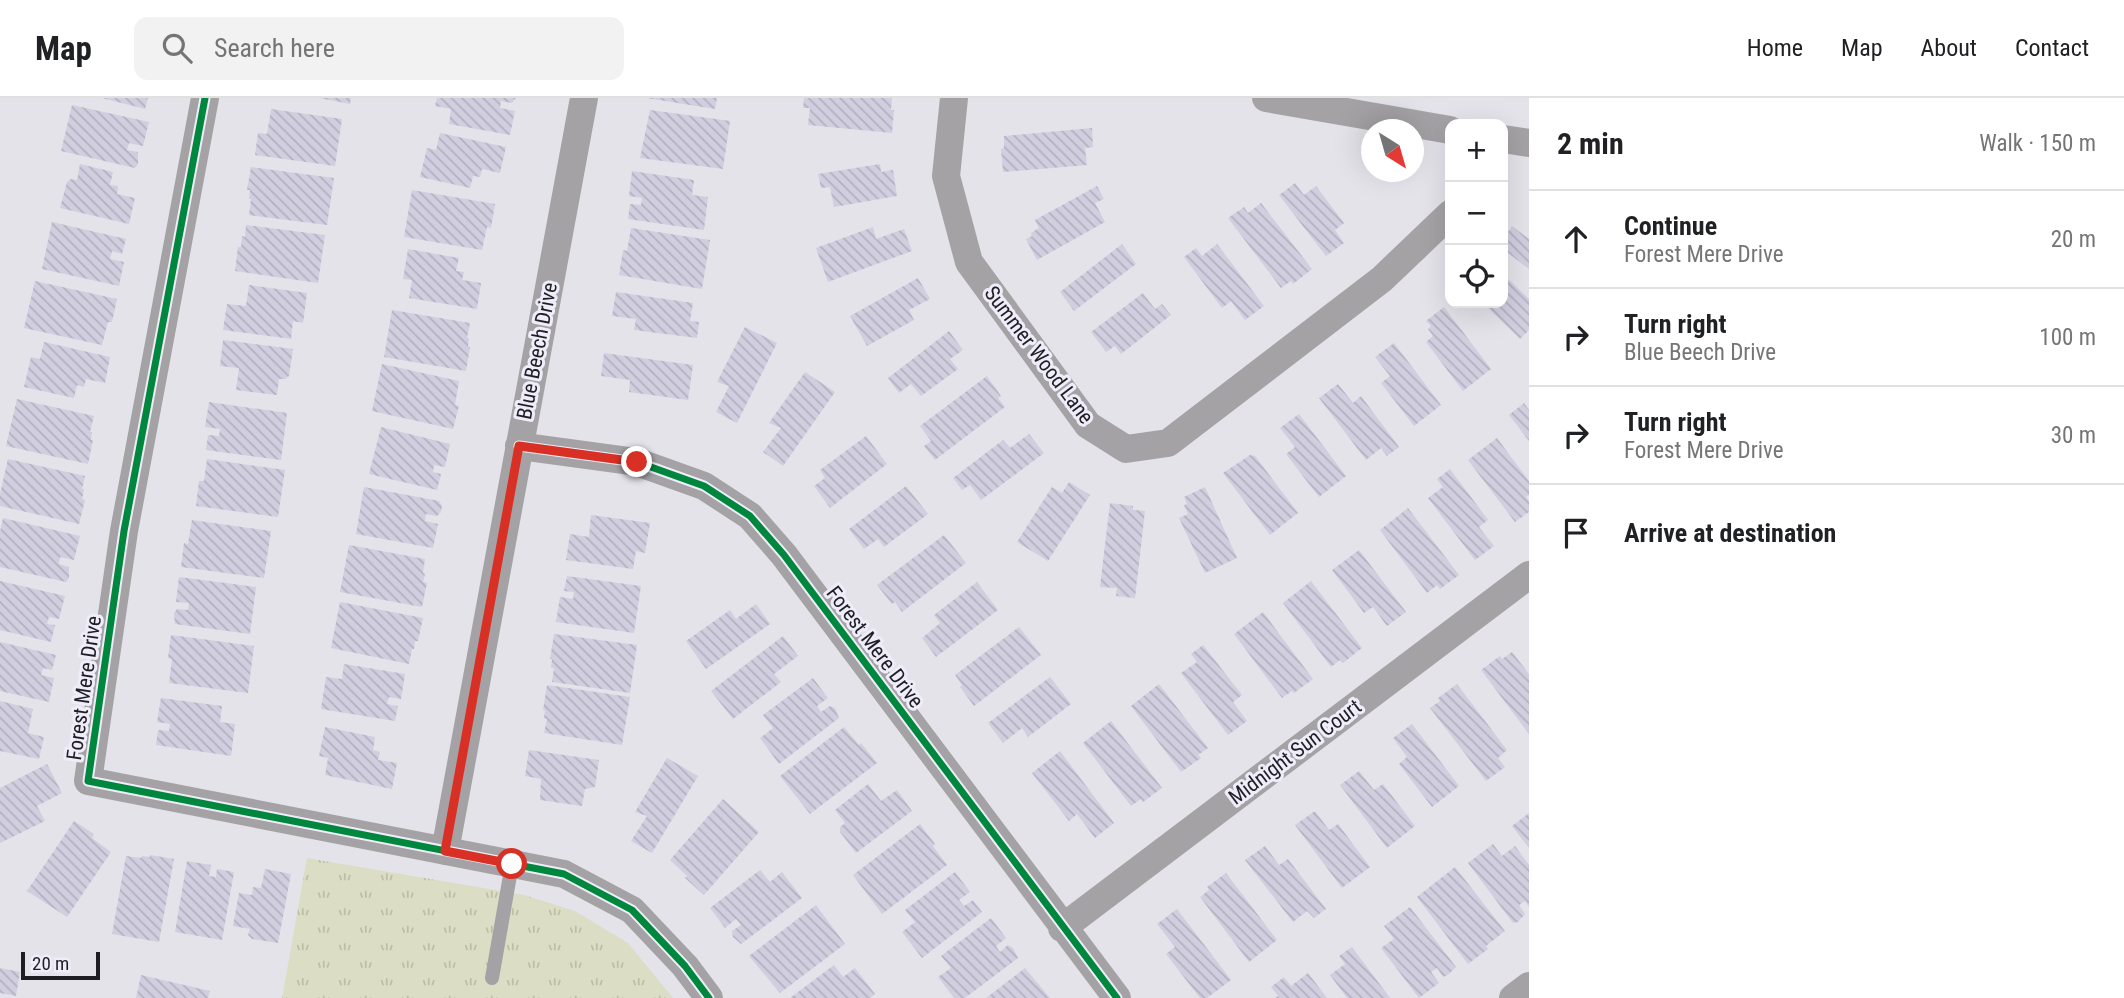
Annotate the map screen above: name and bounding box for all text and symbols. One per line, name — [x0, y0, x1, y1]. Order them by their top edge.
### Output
search box — [134, 17, 624, 80]
text: Map — [35, 29, 92, 68]
icon: search — [158, 29, 196, 67]
text: Search here — [214, 33, 335, 63]
text: Home — [1747, 34, 1803, 62]
text: Map — [1841, 34, 1883, 62]
text: About — [1921, 34, 1977, 62]
text: Contact — [2015, 34, 2089, 62]
north arrow — [1361, 119, 1424, 182]
map controls — [1445, 119, 1508, 308]
button: + — [1445, 119, 1508, 182]
text: 2 min — [1557, 126, 1624, 161]
text: Walk · 150 m — [1979, 130, 2096, 157]
button: − — [1445, 182, 1508, 245]
text: Continue — [1624, 211, 1717, 241]
icon: ahead — [1557, 220, 1595, 258]
text: 20 m — [2051, 226, 2096, 253]
text: Forest Mere Drive — [1624, 241, 1783, 268]
button: locate — [1445, 245, 1508, 308]
street label: Blue Beech Drive — [512, 280, 562, 421]
street label: Summer Wood Lane — [980, 282, 1099, 429]
text: Turn right — [1624, 309, 1726, 339]
icon: right — [1557, 318, 1595, 356]
text: 100 m — [2039, 324, 2096, 351]
text: Blue Beech Drive — [1624, 339, 1776, 366]
text: Turn right — [1624, 407, 1726, 437]
icon: right — [1557, 416, 1595, 454]
text: 30 m — [2051, 422, 2096, 449]
text: Forest Mere Drive — [1624, 437, 1783, 464]
route end — [621, 446, 652, 477]
icon: arrive — [1557, 514, 1595, 552]
text: Arrive at destination — [1624, 518, 1836, 548]
street label: Forest Mere Drive — [822, 582, 928, 712]
street label: Forest Mere Drive — [62, 614, 106, 762]
street label: Midnight Sun Court — [1224, 694, 1366, 810]
route start — [496, 848, 527, 879]
scale bar — [21, 949, 100, 981]
text: 20 m — [32, 952, 69, 975]

